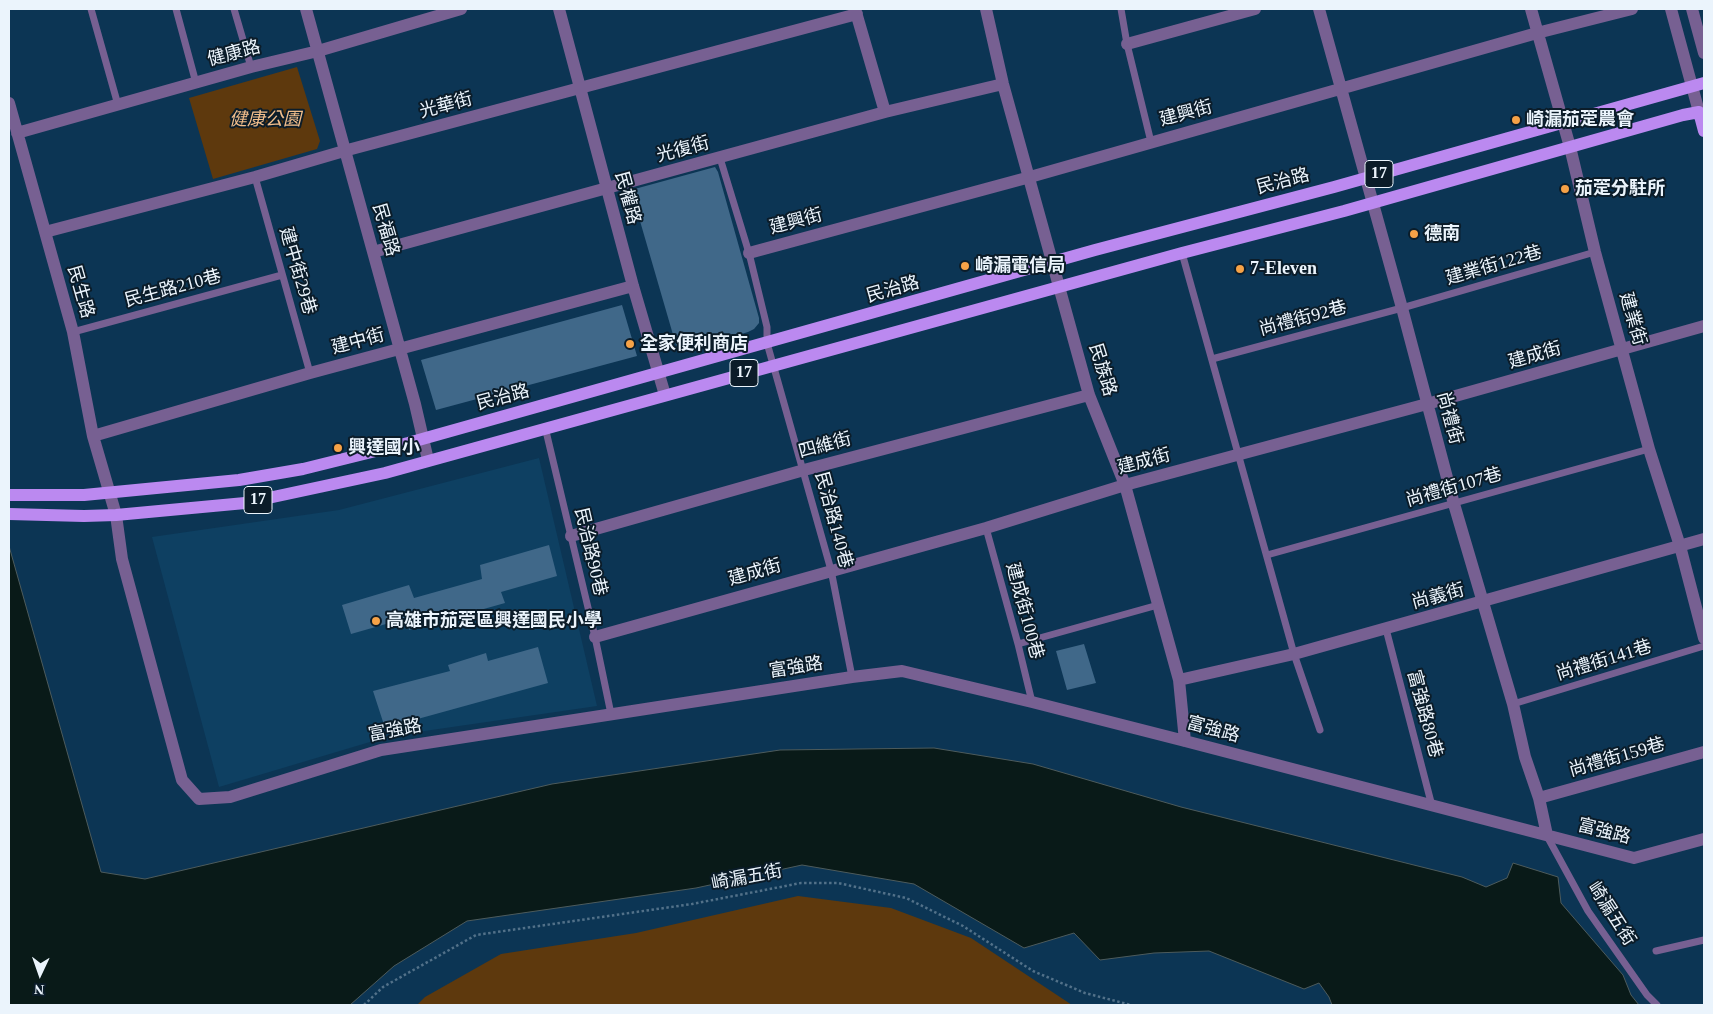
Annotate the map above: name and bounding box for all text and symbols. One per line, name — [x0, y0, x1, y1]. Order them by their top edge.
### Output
street label: 健康路 — [205, 37, 263, 71]
street label: 光華街 — [417, 89, 475, 123]
street label: 建興街 — [1157, 97, 1215, 131]
park label: 健康公園 — [229, 109, 301, 131]
place label: 崎漏茄萣農會 — [1526, 109, 1634, 131]
marker: 崎漏茄萣農會 — [1510, 114, 1522, 126]
street label: 光復街 — [654, 133, 712, 167]
road number: 17 — [1365, 160, 1393, 188]
street label: 民治路 — [1254, 165, 1312, 199]
street label: 民權路 — [610, 169, 644, 227]
place label: 茄萣分駐所 — [1575, 178, 1665, 200]
marker: 茄萣分駐所 — [1559, 183, 1571, 195]
street label: 民福路 — [367, 201, 403, 259]
street label: 建興街 — [767, 205, 825, 239]
place label: 德南 — [1424, 223, 1460, 245]
street label: 建中街29巷 — [274, 225, 320, 317]
marker: 德南 — [1408, 228, 1420, 240]
street label: 建業街122巷 — [1443, 242, 1545, 290]
place label: 崎漏電信局 — [975, 255, 1065, 277]
place label: 7-Eleven — [1250, 258, 1317, 280]
marker: 崎漏電信局 — [959, 260, 971, 272]
street label: 民生路 — [62, 263, 98, 321]
marker: 7-Eleven — [1234, 263, 1246, 275]
street label: 民生路210巷 — [122, 266, 224, 312]
street label: 民治路 — [864, 272, 922, 308]
street label: 建業街 — [1614, 290, 1650, 348]
street label: 尚禮街92巷 — [1257, 297, 1349, 341]
street label: 建中街 — [329, 325, 387, 359]
place label: 全家便利商店 — [640, 333, 748, 355]
marker: 全家便利商店 — [624, 338, 636, 350]
street label: 建成街 — [1506, 338, 1564, 374]
street label: 民族路 — [1084, 341, 1120, 399]
road number: 17 — [730, 359, 758, 386]
street label: 民治路 — [474, 381, 532, 415]
street label: 尚禮街 — [1432, 389, 1466, 447]
street label: 四維街 — [796, 429, 854, 463]
place label: 興達國小 — [348, 437, 420, 459]
marker: 興達國小 — [332, 442, 344, 454]
street label: 建成街 — [1115, 445, 1173, 479]
street label: 尚禮街107巷 — [1403, 464, 1505, 512]
street label: 民治路140巷 — [810, 469, 856, 571]
road number: 17 — [244, 486, 272, 514]
street label: 民治路90巷 — [569, 506, 611, 598]
street label: 建成街 — [726, 555, 784, 591]
street label: 建成街100巷 — [1001, 560, 1047, 662]
street label: 尚義街 — [1409, 580, 1467, 614]
place label: 高雄市茄萣區興達國民小學 — [386, 610, 602, 632]
marker: 高雄市茄萣區興達國民小學 — [370, 615, 382, 627]
street label: 尚禮街141巷 — [1554, 636, 1654, 686]
street label: 富強路 — [768, 653, 824, 683]
street label: 富強路80巷 — [1402, 668, 1446, 760]
street label: 富強路 — [1184, 713, 1242, 747]
street label: 富強路 — [366, 715, 424, 747]
street label: 尚禮街159巷 — [1566, 734, 1668, 782]
street label: 富強路 — [1575, 815, 1633, 849]
street label: 崎漏五街 — [710, 861, 784, 895]
street label: 崎漏五街 — [1582, 878, 1640, 950]
north arrow — [15, 949, 65, 999]
text: N — [34, 982, 45, 997]

